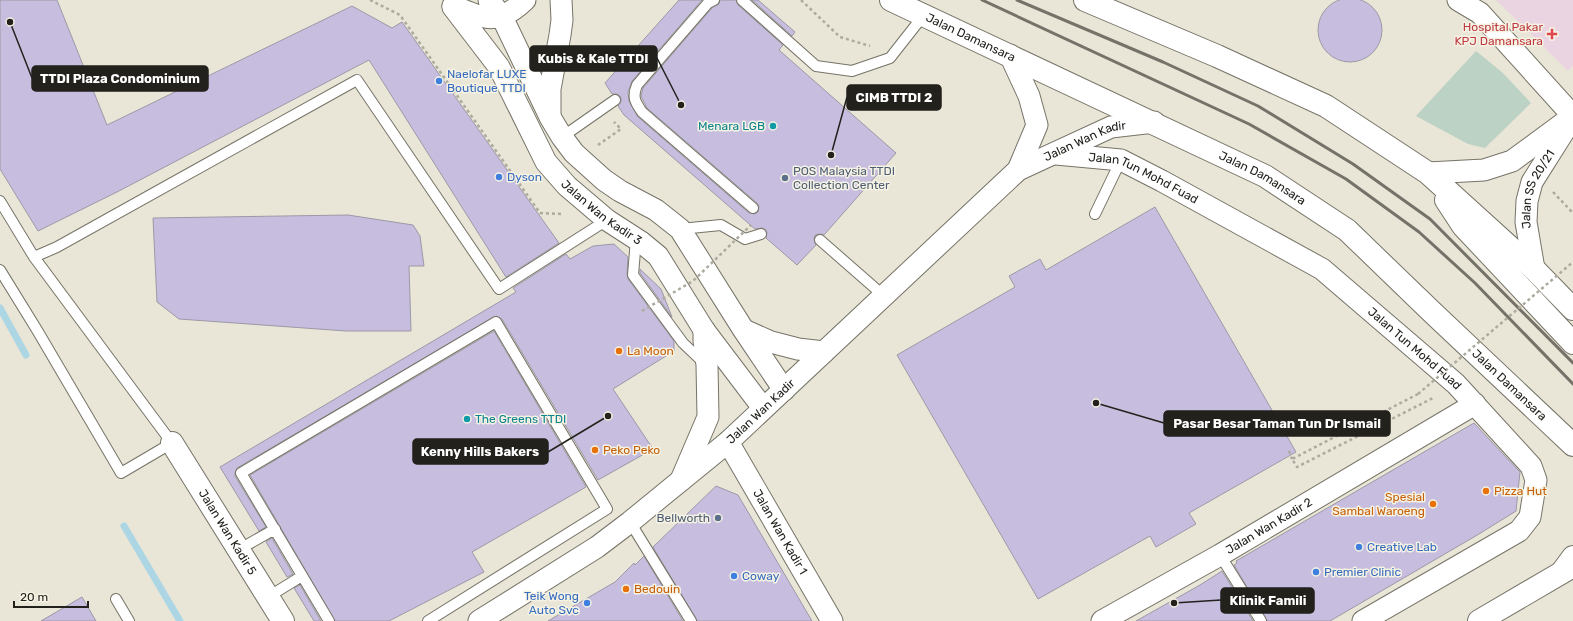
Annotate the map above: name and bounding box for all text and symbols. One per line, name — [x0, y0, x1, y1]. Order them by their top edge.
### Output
street label: Jalan Damansara — [924, 10, 1018, 65]
place label: Hospital Pakar KPJ Damansara — [1454, 20, 1543, 48]
marker: Hospital Pakar KPJ Damansara — [1546, 28, 1558, 40]
callout: Kubis & Kale TTDI — [530, 46, 657, 71]
text: Kubis & Kale TTDI — [538, 51, 649, 66]
callout: TTDI Plaza Condominium — [32, 66, 208, 91]
place label: Naelofar LUXE Boutique TTDI — [447, 67, 527, 95]
text: TTDI Plaza Condominium — [40, 71, 200, 86]
marker: Naelofar LUXE Boutique TTDI — [434, 76, 444, 86]
callout: CIMB TTDI 2 — [847, 85, 941, 110]
text: CIMB TTDI 2 — [856, 90, 932, 105]
street label: Jalan Wan Kadir — [1041, 118, 1127, 164]
place label: Menara LGB — [698, 119, 765, 133]
marker: Menara LGB — [768, 121, 778, 131]
street label: Jalan SS 20/21 — [1519, 147, 1558, 230]
street label: Jalan Damansara — [1217, 148, 1308, 208]
street label: Jalan Tun Mohd Fuad — [1088, 150, 1200, 206]
place label: POS Malaysia TTDI Collection Center — [793, 164, 895, 192]
place label: Dyson — [507, 170, 542, 184]
marker: Dyson — [494, 172, 504, 182]
marker: POS Malaysia TTDI Collection Center — [780, 173, 790, 183]
street label: Jalan Wan Kadir 3 — [558, 177, 645, 248]
street label: Jalan Tun Mohd Fuad — [1365, 304, 1464, 392]
place label: La Moon — [627, 344, 674, 358]
marker: La Moon — [614, 346, 624, 356]
street label: Jalan Damansara — [1469, 347, 1550, 423]
street label: Jalan Wan Kadir — [724, 376, 798, 447]
callout: Pasar Besar Taman Tun Dr Ismail — [1164, 411, 1390, 436]
place label: The Greens TTDI — [475, 412, 566, 426]
marker: The Greens TTDI — [462, 414, 472, 424]
text: Pasar Besar Taman Tun Dr Ismail — [1173, 416, 1381, 431]
callout: Kenny Hills Bakers — [413, 439, 548, 464]
place label: Peko Peko — [603, 443, 660, 457]
text: Kenny Hills Bakers — [421, 444, 539, 459]
marker: Peko Peko — [590, 445, 600, 455]
place label: Pizza Hut — [1494, 484, 1547, 498]
marker: Pizza Hut — [1481, 486, 1491, 496]
street label: Jalan Wan Kadir 5 — [196, 487, 259, 577]
street label: Jalan Wan Kadir 1 — [750, 487, 810, 577]
place label: Spesial Sambal Waroeng — [1332, 490, 1425, 518]
street label: Jalan Wan Kadir 2 — [1223, 495, 1315, 557]
marker: Spesial Sambal Waroeng — [1428, 499, 1438, 509]
place label: Bellworth — [657, 511, 710, 525]
marker: Bellworth — [713, 513, 723, 523]
place label: Creative Lab — [1367, 540, 1437, 554]
marker: Creative Lab — [1354, 542, 1364, 552]
place label: Premier Clinic — [1324, 565, 1401, 579]
marker: Premier Clinic — [1311, 567, 1321, 577]
place label: Coway — [742, 569, 780, 583]
marker: Coway — [729, 571, 739, 581]
place label: Bedouin — [634, 582, 680, 596]
scale bar — [14, 583, 88, 609]
marker: Bedouin — [621, 584, 631, 594]
callout: Klinik Famili — [1221, 588, 1314, 613]
place label: Teik Wong Auto Svc — [524, 589, 579, 617]
text: 20 m — [20, 590, 48, 604]
text: Klinik Famili — [1230, 593, 1306, 608]
marker: Teik Wong Auto Svc — [582, 598, 592, 608]

